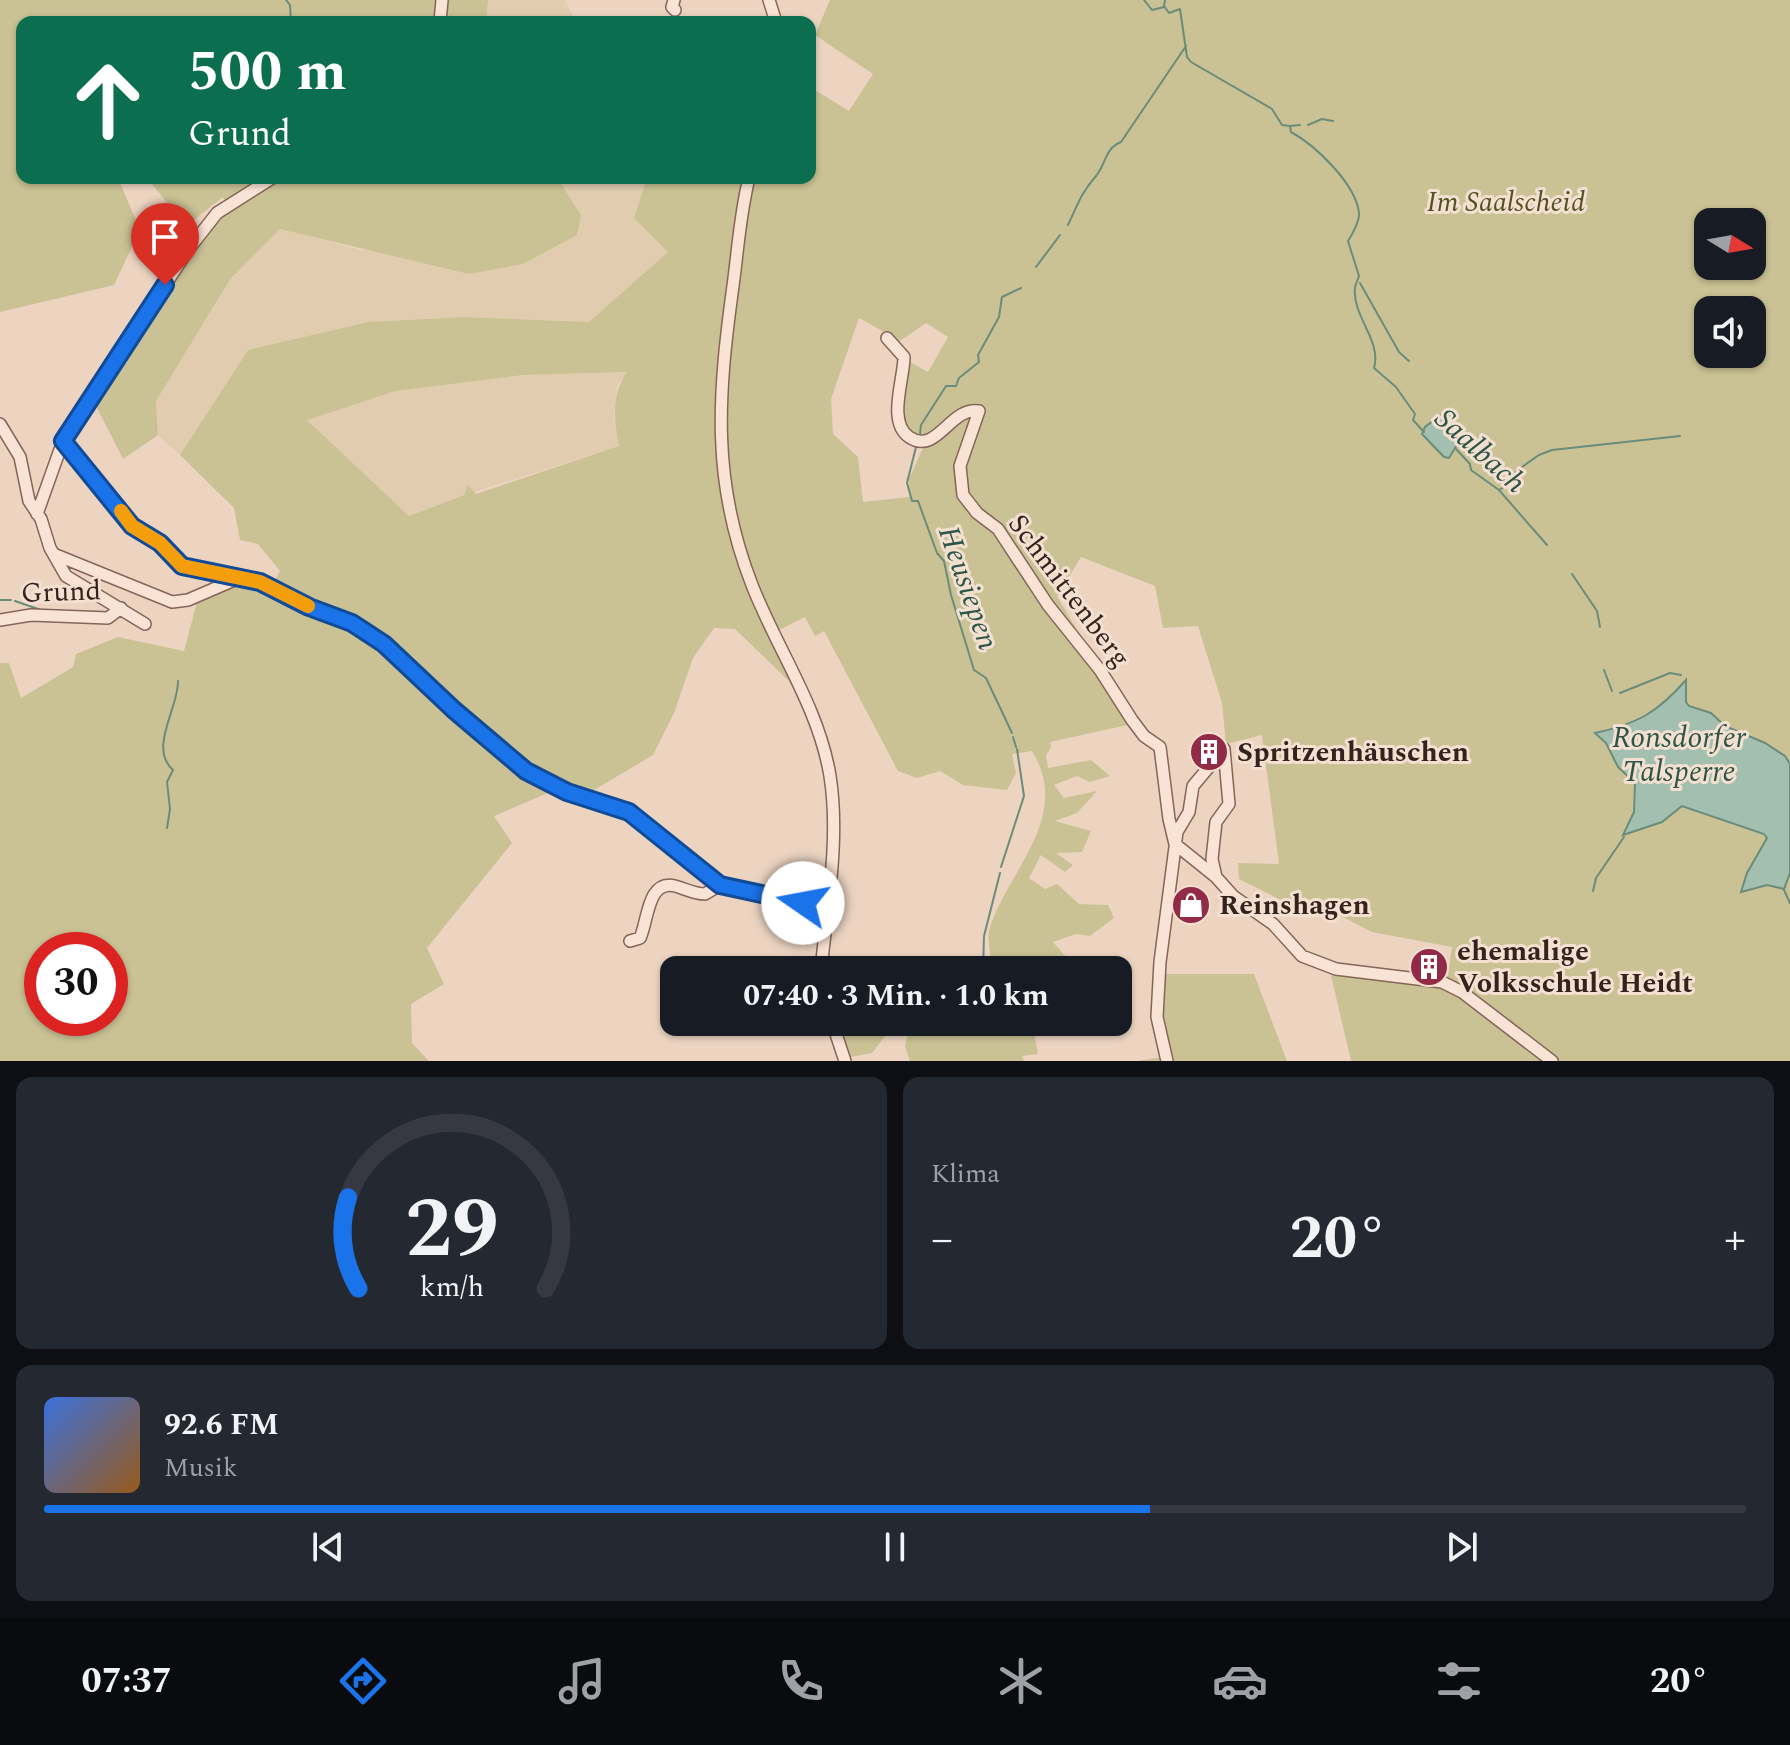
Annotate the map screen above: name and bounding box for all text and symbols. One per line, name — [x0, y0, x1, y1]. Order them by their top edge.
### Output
text: 500 m — [188, 30, 347, 115]
icon: ahead — [56, 48, 160, 152]
text: Grund — [188, 107, 291, 162]
park label: Im Saalscheid — [1427, 181, 1585, 224]
pin — [131, 203, 199, 285]
north arrow — [1694, 208, 1766, 280]
map controls — [1694, 208, 1766, 368]
icon: arrive — [143, 215, 187, 259]
button: sound — [1694, 296, 1766, 368]
water label: Saalbach — [1424, 397, 1536, 505]
street label: Schmittenberg — [997, 505, 1141, 677]
water label: Heusiepen — [925, 520, 1011, 656]
street label: Grund — [20, 569, 102, 615]
water label: Ronsdorfer Talsperre — [1612, 715, 1747, 795]
building icon: Spritzenhäuschen — [1188, 731, 1230, 773]
place label: Spritzenhäuschen — [1237, 731, 1469, 774]
position arrow — [761, 861, 845, 945]
shop icon: Reinshagen — [1170, 884, 1212, 926]
place label: Reinshagen — [1219, 884, 1370, 927]
place label: ehemalige Volksschule Heidt — [1457, 930, 1693, 1005]
speed limit sign: 30 — [24, 932, 128, 1036]
building icon: ehemalige Volksschule Heidt — [1408, 946, 1450, 988]
text: 07:40 · 3 Min. · 1.0 km — [743, 973, 1049, 1019]
text: Klima — [931, 1154, 1000, 1194]
text: 29 — [405, 1167, 498, 1294]
text: 20° — [1290, 1193, 1387, 1285]
text: − — [931, 1206, 953, 1273]
text: + — [1724, 1206, 1746, 1273]
text: km/h — [419, 1266, 484, 1309]
text: 92.6 FM — [164, 1402, 279, 1448]
text: Musik — [164, 1448, 237, 1488]
icon: previous — [306, 1525, 350, 1569]
icon: pause — [873, 1525, 917, 1569]
icon: next — [1440, 1525, 1484, 1569]
icon: directions — [335, 1653, 391, 1709]
icon: music — [554, 1653, 610, 1709]
icon: phone — [773, 1653, 829, 1709]
icon: climate — [993, 1653, 1049, 1709]
icon: car — [1212, 1653, 1268, 1709]
icon: filters — [1431, 1653, 1487, 1709]
text: 07:37 — [82, 1654, 172, 1709]
text: 20° — [1650, 1654, 1708, 1709]

